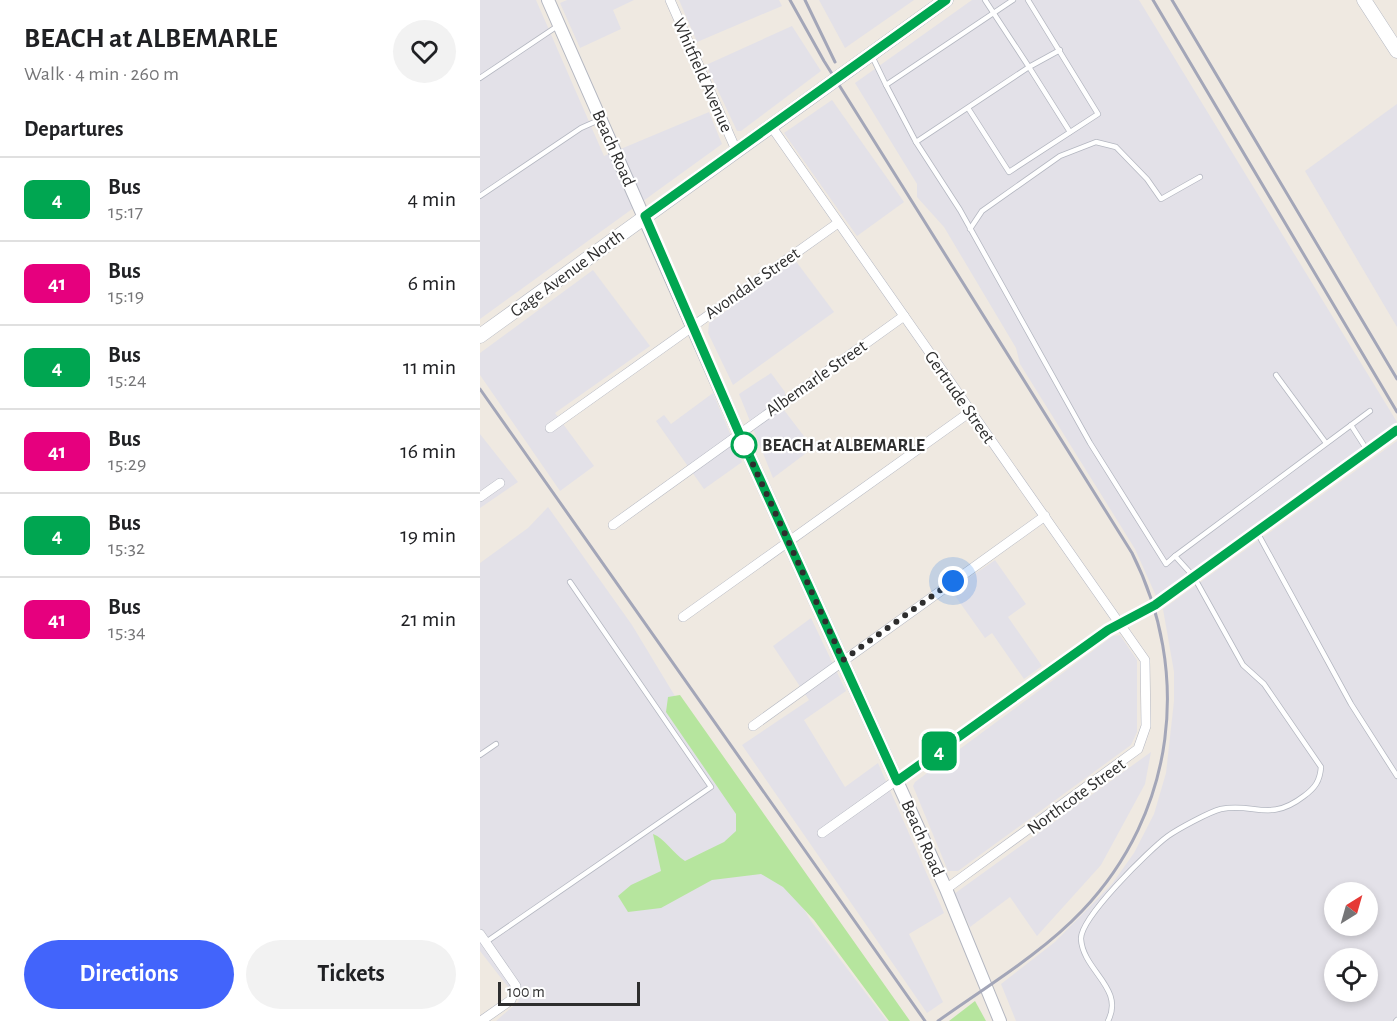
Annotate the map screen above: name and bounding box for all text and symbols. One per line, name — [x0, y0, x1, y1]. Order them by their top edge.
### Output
street label: Whitfield Avenue — [669, 16, 735, 135]
button: heart — [393, 20, 456, 83]
text: BEACH at ALBEMARLE — [24, 25, 278, 53]
text: Walk · 4 min · 260 m — [24, 64, 179, 84]
street label: Beach Road — [588, 108, 638, 189]
text: Departures — [24, 118, 124, 140]
text: Bus — [108, 176, 141, 198]
text: 4 min — [408, 188, 456, 210]
text: 4 — [52, 189, 62, 210]
text: 15:17 — [108, 202, 143, 222]
street label: Gage Avenue North — [507, 227, 628, 321]
street label: Avondale Street — [702, 244, 803, 323]
text: Bus — [108, 260, 141, 282]
text: 6 min — [408, 272, 456, 294]
text: 41 — [48, 273, 66, 294]
text: 15:19 — [108, 286, 144, 306]
street label: Albemarle Street — [763, 337, 871, 420]
text: Bus — [108, 344, 141, 366]
street label: Gertrude Street — [921, 348, 998, 447]
text: 11 min — [403, 356, 456, 378]
text: 4 — [52, 357, 62, 378]
text: 15:24 — [108, 370, 147, 390]
text: Bus — [108, 428, 141, 450]
marker: BEACH at ALBEMARLE — [731, 432, 757, 458]
place label: BEACH at ALBEMARLE — [762, 437, 925, 455]
text: 16 min — [400, 440, 456, 462]
text: 41 — [48, 441, 66, 462]
text: 15:29 — [108, 454, 146, 474]
text: Bus — [108, 512, 141, 534]
text: 19 min — [400, 524, 456, 546]
text: 4 — [52, 525, 62, 546]
text: 15:32 — [108, 538, 145, 558]
your location — [938, 566, 968, 596]
text: Bus — [108, 596, 141, 618]
text: 21 min — [401, 608, 456, 630]
text: 41 — [48, 609, 66, 630]
text: 15:34 — [108, 622, 146, 642]
line badge: 4 — [920, 732, 958, 771]
text: 4 — [934, 741, 944, 762]
street label: Northcote Street — [1024, 755, 1129, 838]
street label: Beach Road — [897, 798, 947, 879]
north arrow — [1324, 882, 1378, 936]
map controls — [1324, 882, 1378, 1002]
button: Directions — [24, 940, 234, 1009]
button: Tickets — [246, 940, 456, 1009]
button: locate — [1324, 948, 1378, 1002]
scale bar — [498, 979, 640, 1006]
text: 100 m — [507, 984, 545, 1000]

